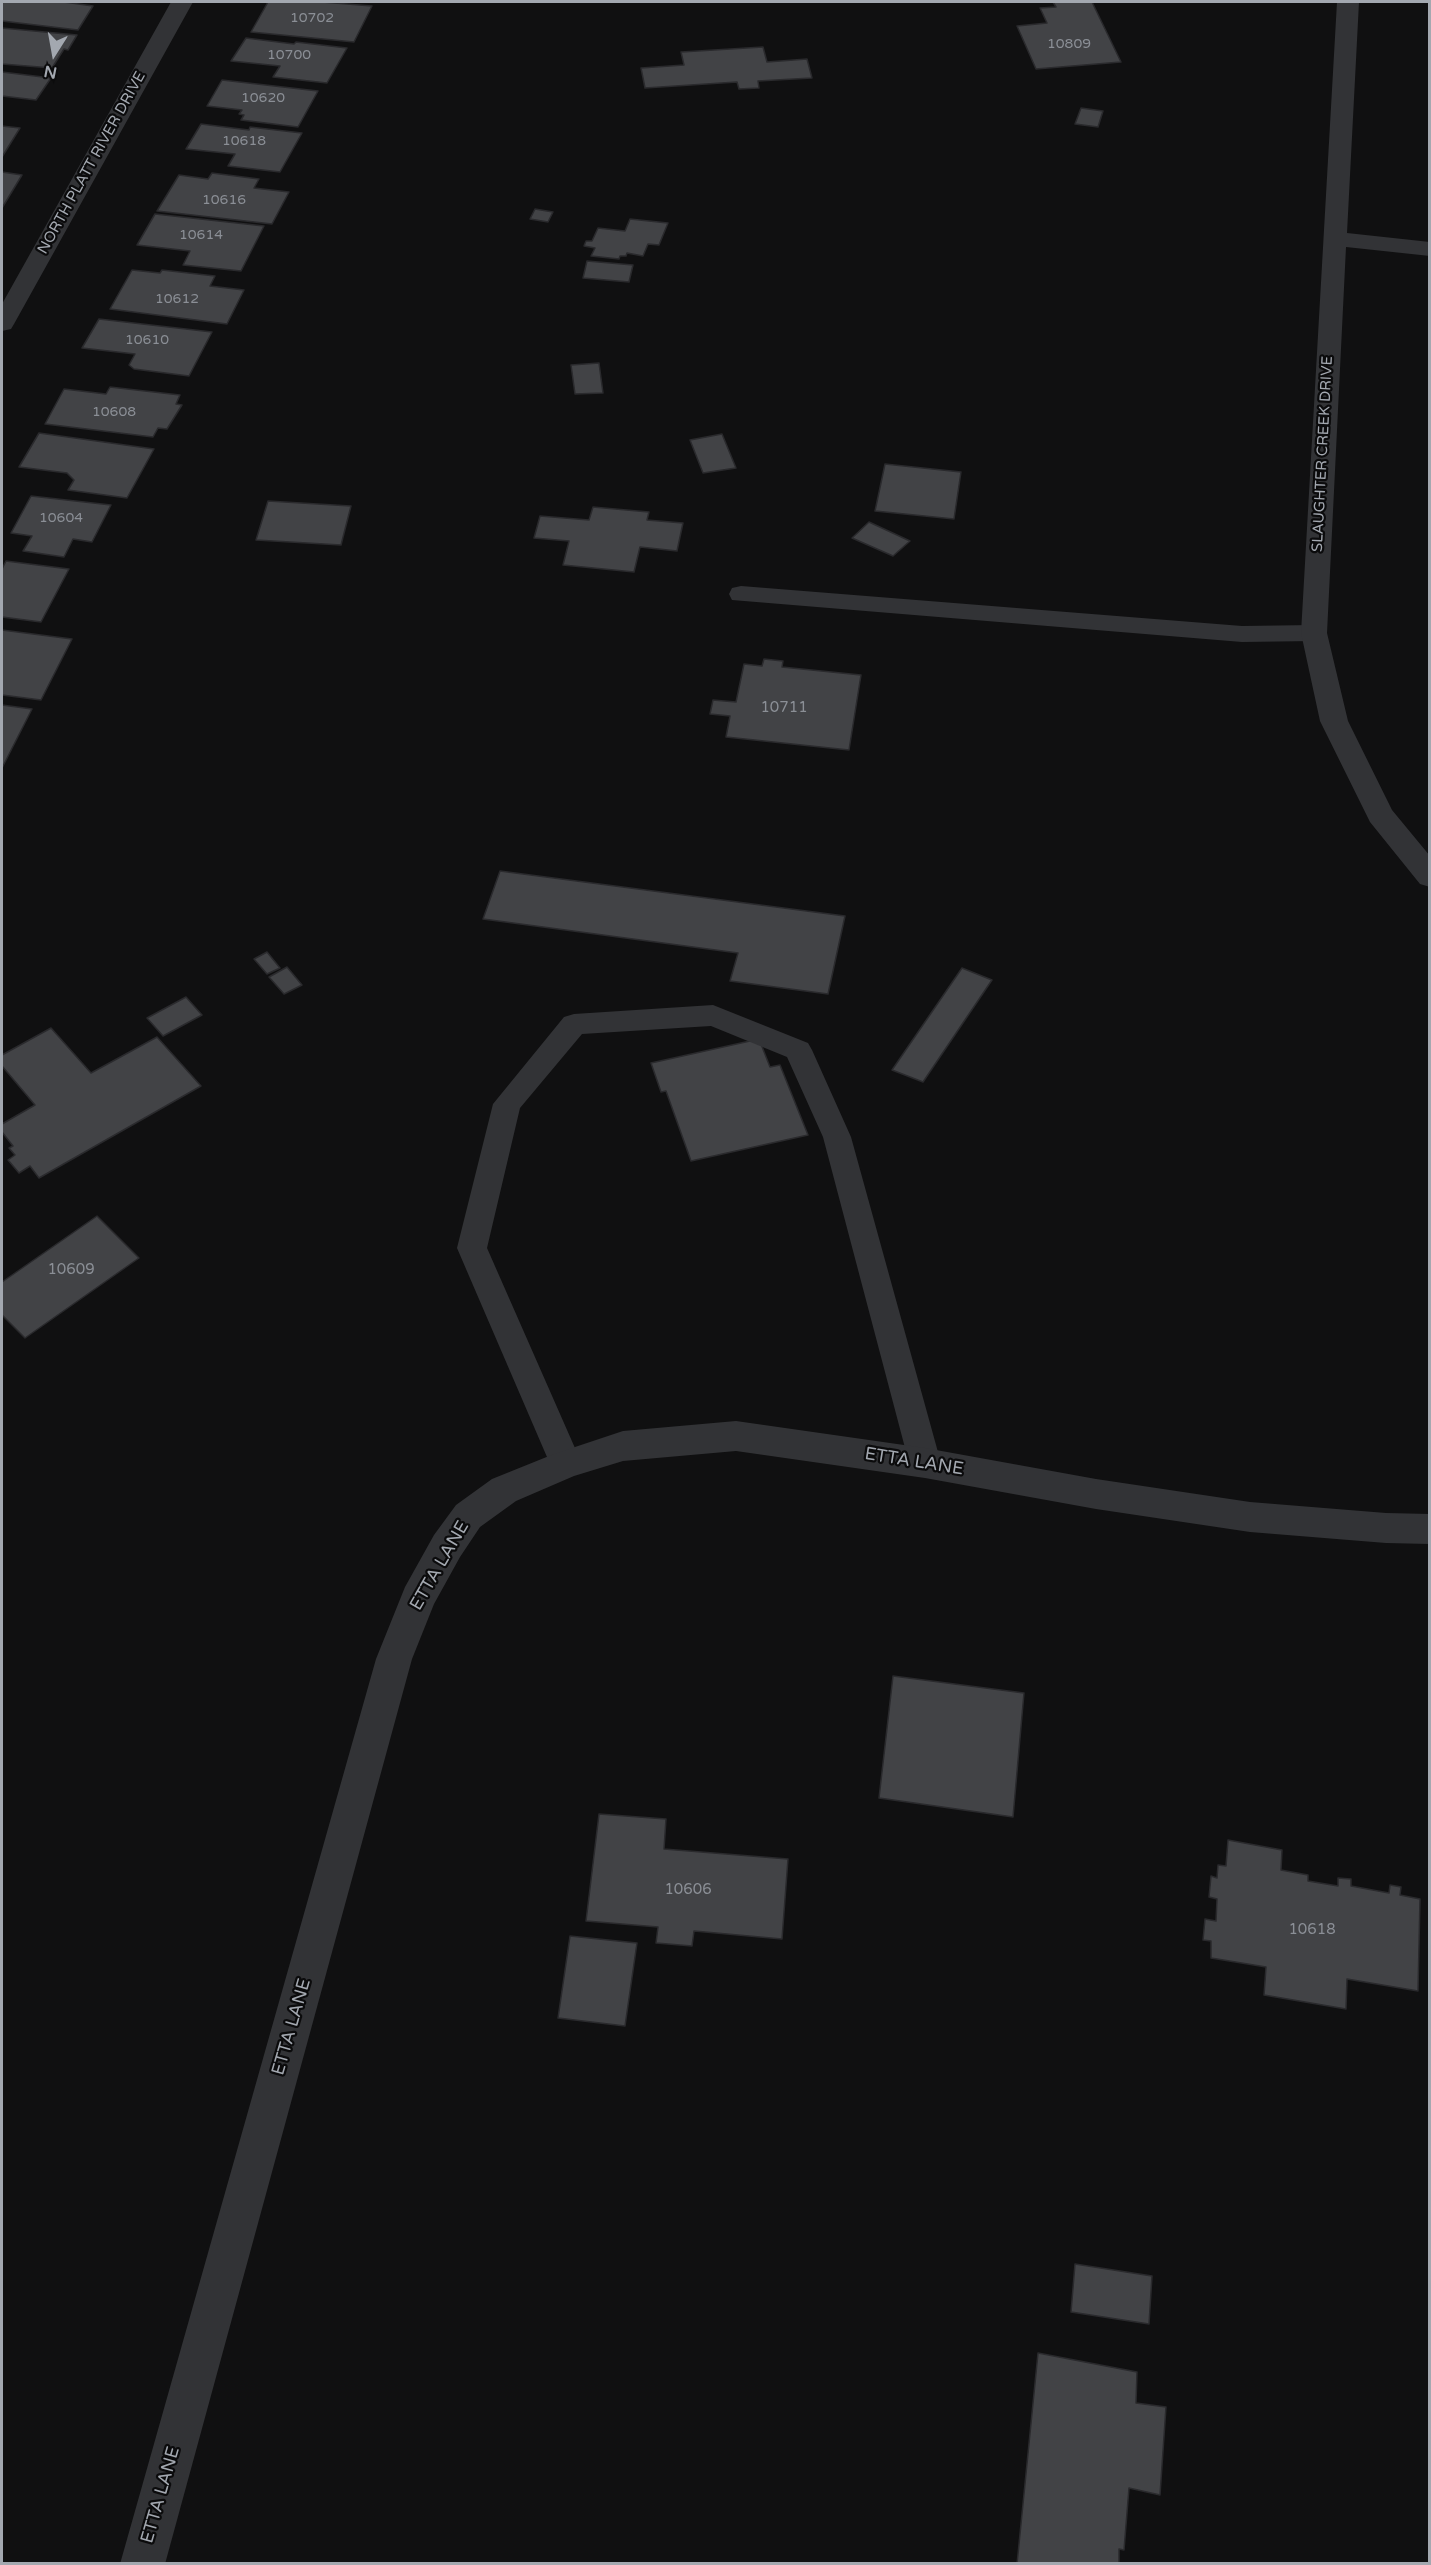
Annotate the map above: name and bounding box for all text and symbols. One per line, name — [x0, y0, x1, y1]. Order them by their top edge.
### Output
house number: 10702 — [290, 10, 334, 26]
north arrow — [24, 24, 84, 84]
house number: 10809 — [1047, 36, 1091, 52]
house number: 10700 — [267, 47, 311, 63]
street label: NORTH PLATT RIVER DRIVE — [34, 69, 150, 257]
house number: 10620 — [241, 90, 285, 106]
house number: 10618 — [222, 133, 266, 149]
house number: 10616 — [202, 192, 246, 208]
house number: 10614 — [179, 227, 223, 243]
house number: 10612 — [155, 291, 199, 307]
house number: 10610 — [125, 332, 169, 348]
street label: SLAUGHTER CREEK DRIVE — [1309, 356, 1337, 552]
house number: 10608 — [92, 404, 136, 420]
house number: 10604 — [39, 510, 83, 526]
house number: 10711 — [760, 699, 808, 717]
house number: 10609 — [47, 1261, 95, 1279]
street label: ETTA LANE — [863, 1444, 965, 1480]
street label: ETTA LANE — [406, 1517, 474, 1615]
house number: 10606 — [664, 1881, 712, 1899]
house number: 10618 — [1288, 1921, 1336, 1939]
street label: ETTA LANE — [268, 1976, 316, 2078]
street label: ETTA LANE — [137, 2444, 185, 2546]

